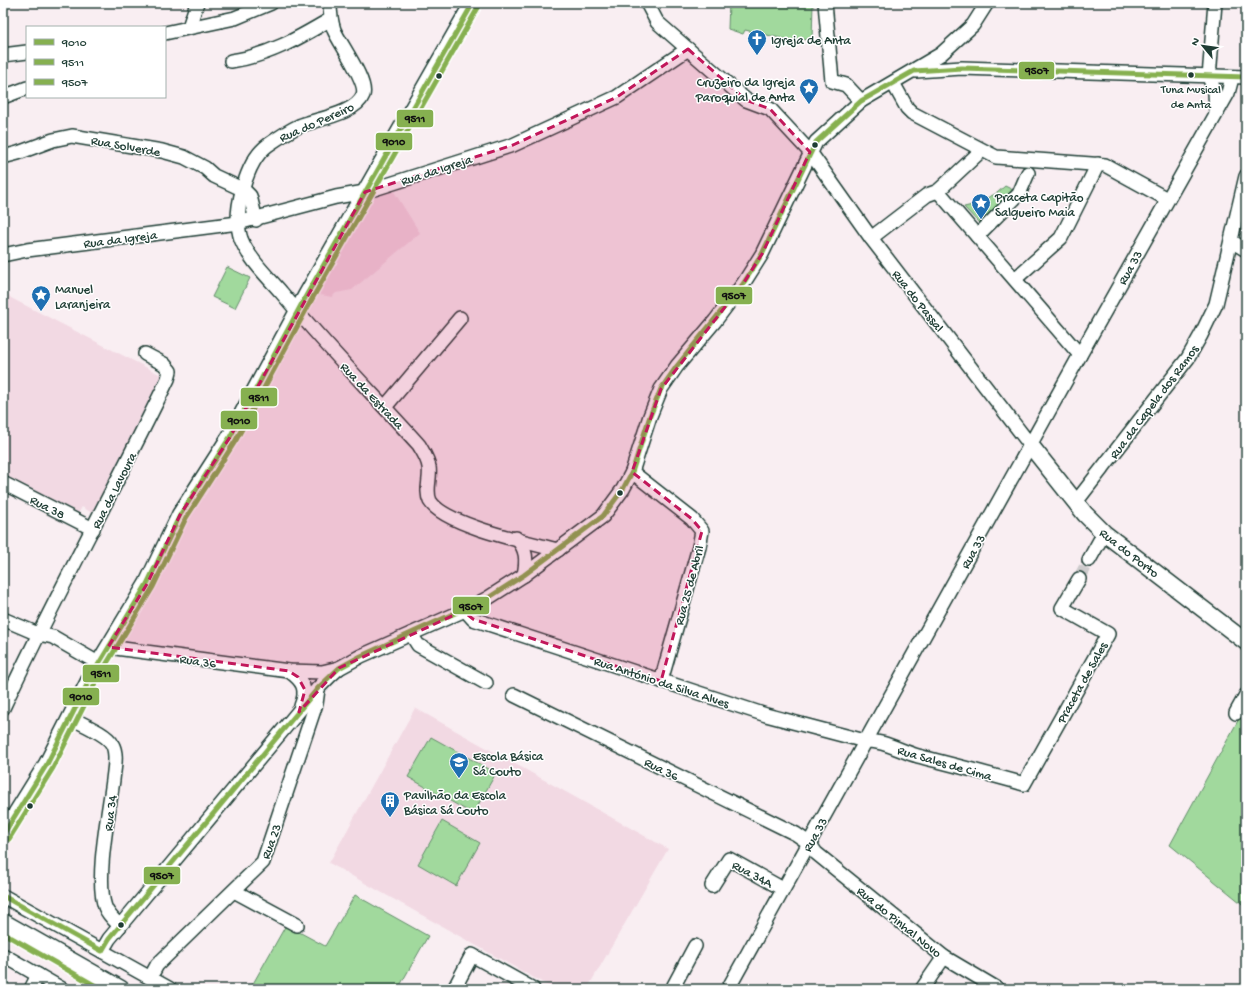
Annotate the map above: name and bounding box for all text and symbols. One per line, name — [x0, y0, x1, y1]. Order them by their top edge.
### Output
legend — [26, 26, 166, 98]
north arrow — [1183, 26, 1223, 66]
church icon: Igreja de Anta — [746, 28, 768, 56]
place label: Igreja de Anta — [771, 34, 851, 49]
text: N — [1189, 36, 1203, 48]
text: 9010 — [61, 37, 87, 51]
text: 9511 — [61, 57, 84, 71]
line badge: 9507 — [1018, 61, 1055, 80]
text: 9507 — [1024, 66, 1050, 78]
marker: Tuna Musical de Anta — [1186, 70, 1196, 80]
unlabelled marker — [434, 71, 444, 81]
place label: Cruzeiro da Igreja Paroquial de Anta — [695, 76, 796, 106]
text: 9507 — [61, 77, 88, 91]
place icon: Cruzeiro da Igreja Paroquial de Anta — [798, 77, 820, 105]
place label: Tuna Musical de Anta — [1160, 84, 1221, 113]
street label: Rua do Pereiro — [277, 100, 357, 146]
line badge: 9511 — [396, 109, 434, 128]
text: 9511 — [404, 114, 425, 126]
line badge: 9010 — [375, 132, 413, 151]
street label: Rua Solverde — [90, 134, 162, 161]
text: 9010 — [382, 137, 406, 149]
unlabelled marker — [810, 140, 820, 150]
street label: Rua da Igreja — [399, 153, 475, 190]
place label: Praceta Capitão Salgueiro Maia — [994, 191, 1084, 221]
place icon: Praceta Capitão Salgueiro Maia — [970, 192, 992, 220]
street label: Rua da Igreja — [83, 228, 159, 252]
street label: Rua 33 — [1116, 248, 1147, 288]
street label: Rua do Passal — [888, 267, 946, 336]
place label: Manuel Laranjeira — [55, 283, 111, 313]
place icon: Manuel Laranjeira — [30, 284, 52, 312]
line badge: 9507 — [715, 286, 753, 305]
text: 9507 — [721, 291, 747, 303]
street label: Rua da Capela dos Ramos — [1107, 342, 1203, 462]
street label: Rua da Estrada — [336, 360, 407, 434]
line badge: 9511 — [240, 387, 278, 407]
text: 9511 — [248, 393, 269, 405]
line badge: 9010 — [220, 410, 258, 430]
text: 9010 — [227, 416, 251, 428]
street label: Rua da Lavoura — [90, 450, 141, 532]
unlabelled marker — [615, 488, 625, 498]
street label: Rua 38 — [27, 493, 67, 523]
street label: Rua do Porto — [1096, 526, 1161, 582]
street label: Rua 33 — [959, 532, 990, 572]
street label: Rua 25 de Abril — [673, 544, 708, 627]
line badge: 9507 — [452, 596, 490, 615]
text: 9507 — [458, 602, 484, 614]
street label: Praceta de Sales — [1054, 639, 1112, 727]
street label: Rua 36 — [179, 653, 217, 673]
street label: Rua António da Silva Alves — [592, 654, 732, 713]
line badge: 9511 — [82, 664, 120, 683]
text: 9511 — [90, 669, 111, 681]
line badge: 9010 — [62, 687, 100, 706]
text: 9010 — [69, 692, 93, 704]
street label: Rua Sales de Cima — [895, 744, 994, 785]
place label: Escola Básica Sá Couto — [473, 750, 544, 780]
school or university icon: Escola Básica Sá Couto — [448, 751, 470, 779]
street label: Rua 36 — [641, 755, 681, 785]
place label: Pavilhão da Escola Básica Sá Couto — [403, 789, 507, 819]
building icon: Pavilhão da Escola Básica Sá Couto — [379, 790, 401, 818]
street label: Rua 34 — [102, 794, 121, 832]
unlabelled marker — [25, 801, 35, 811]
street label: Rua 33 — [801, 815, 832, 855]
street label: Rua 23 — [259, 822, 286, 861]
street label: Rua 34A — [729, 858, 776, 893]
line badge: 9507 — [143, 866, 181, 885]
text: 9507 — [149, 871, 175, 883]
street label: Rua do Pinhal Novo — [853, 884, 944, 962]
unlabelled marker — [116, 920, 126, 930]

